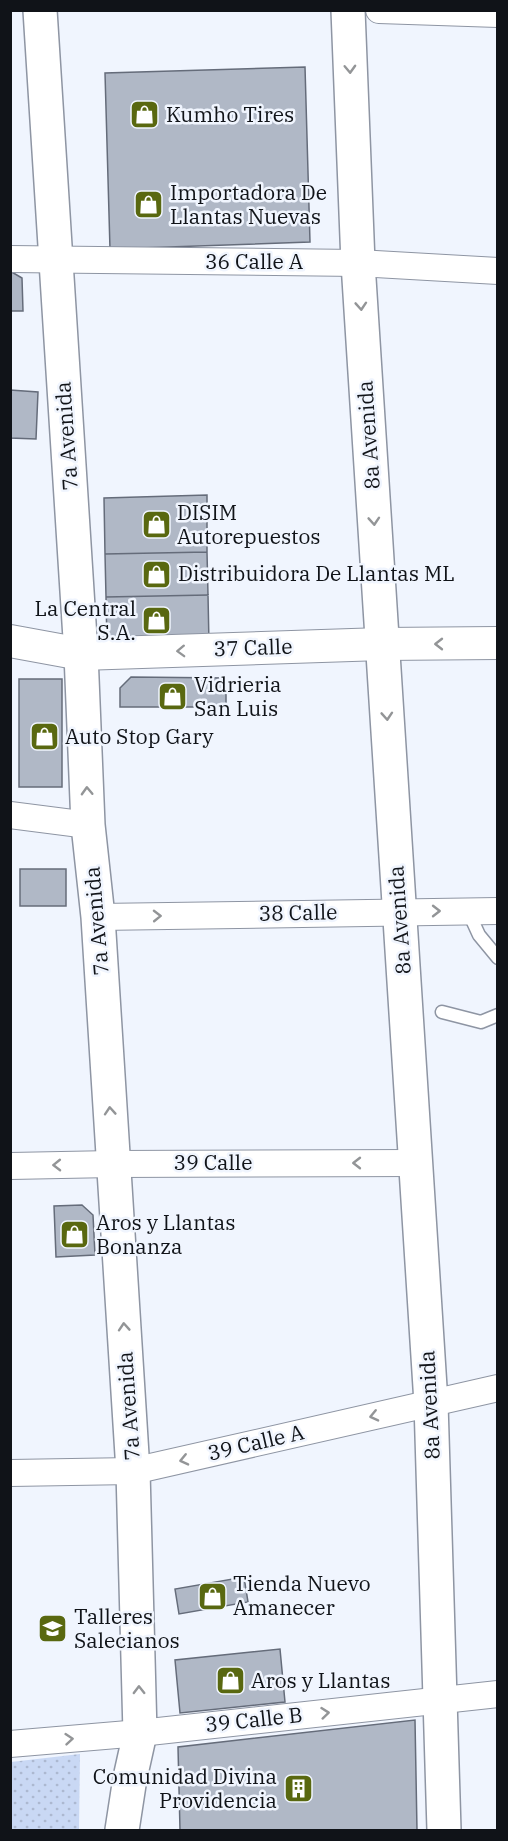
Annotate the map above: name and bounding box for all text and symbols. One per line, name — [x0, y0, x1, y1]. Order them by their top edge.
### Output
one-way arrow — [344, 64, 357, 73]
shop icon: Kumho Tires — [129, 99, 161, 131]
place label: Kumho Tires — [166, 100, 294, 128]
place label: Importadora De Llantas Nuevas — [170, 178, 327, 230]
shop icon: Importadora De Llantas Nuevas — [133, 189, 165, 221]
street label: 36 Calle A — [205, 247, 304, 275]
one-way arrow — [354, 301, 367, 310]
street label: 8a Avenida — [350, 380, 386, 491]
street label: 7a Avenida — [48, 381, 84, 492]
place label: DISIM Autorepuestos — [177, 498, 321, 550]
shop icon: DISIM Autorepuestos — [140, 509, 172, 541]
one-way arrow — [368, 517, 381, 526]
shop icon: Distribuidora De Llantas ML — [141, 558, 173, 590]
place label: Distribuidora De Llantas ML — [178, 559, 455, 587]
place label: La Central S.A. — [35, 594, 136, 646]
shop icon: La Central S.A. — [141, 605, 173, 637]
street label: 37 Calle — [213, 632, 293, 662]
one-way arrow — [435, 638, 444, 650]
one-way arrow — [177, 644, 186, 657]
place label: Vidrieria San Luis — [194, 670, 281, 722]
shop icon: Vidrieria San Luis — [157, 681, 189, 713]
one-way arrow — [380, 711, 393, 720]
shop icon: Auto Stop Gary — [28, 721, 60, 753]
place label: Auto Stop Gary — [65, 722, 214, 750]
one-way arrow — [80, 787, 93, 796]
street label: 7a Avenida — [77, 865, 115, 977]
street label: 8a Avenida — [381, 865, 417, 976]
street label: 38 Calle — [258, 897, 338, 927]
one-way arrow — [431, 905, 440, 917]
one-way arrow — [152, 910, 161, 922]
one-way arrow — [104, 1107, 117, 1116]
street label: 39 Calle — [174, 1148, 252, 1176]
one-way arrow — [352, 1157, 361, 1169]
one-way arrow — [52, 1159, 61, 1171]
place label: Aros y Llantas Bonanza — [96, 1208, 236, 1260]
shop icon: Aros y Llantas Bonanza — [59, 1219, 91, 1251]
one-way arrow — [118, 1323, 131, 1332]
street label: 8a Avenida — [412, 1350, 446, 1460]
street label: 7a Avenida — [110, 1351, 146, 1462]
one-way arrow — [369, 1409, 379, 1422]
street label: 39 Calle A — [205, 1417, 307, 1467]
one-way arrow — [179, 1452, 189, 1465]
place label: Tienda Nuevo Amanecer — [233, 1569, 371, 1621]
shop icon: Tienda Nuevo Amanecer — [196, 1580, 228, 1612]
place label: Talleres Salecianos — [74, 1602, 180, 1654]
school or university icon: Talleres Salecianos — [37, 1613, 69, 1645]
shop icon: Aros y Llantas — [214, 1665, 246, 1697]
place label: Aros y Llantas — [251, 1666, 391, 1694]
one-way arrow — [133, 1685, 145, 1694]
street label: 39 Calle B — [204, 1700, 304, 1738]
one-way arrow — [321, 1707, 330, 1719]
one-way arrow — [64, 1733, 73, 1746]
place label: Comunidad Divina Providencia — [93, 1762, 277, 1814]
building icon: Comunidad Divina Providencia — [282, 1773, 314, 1805]

